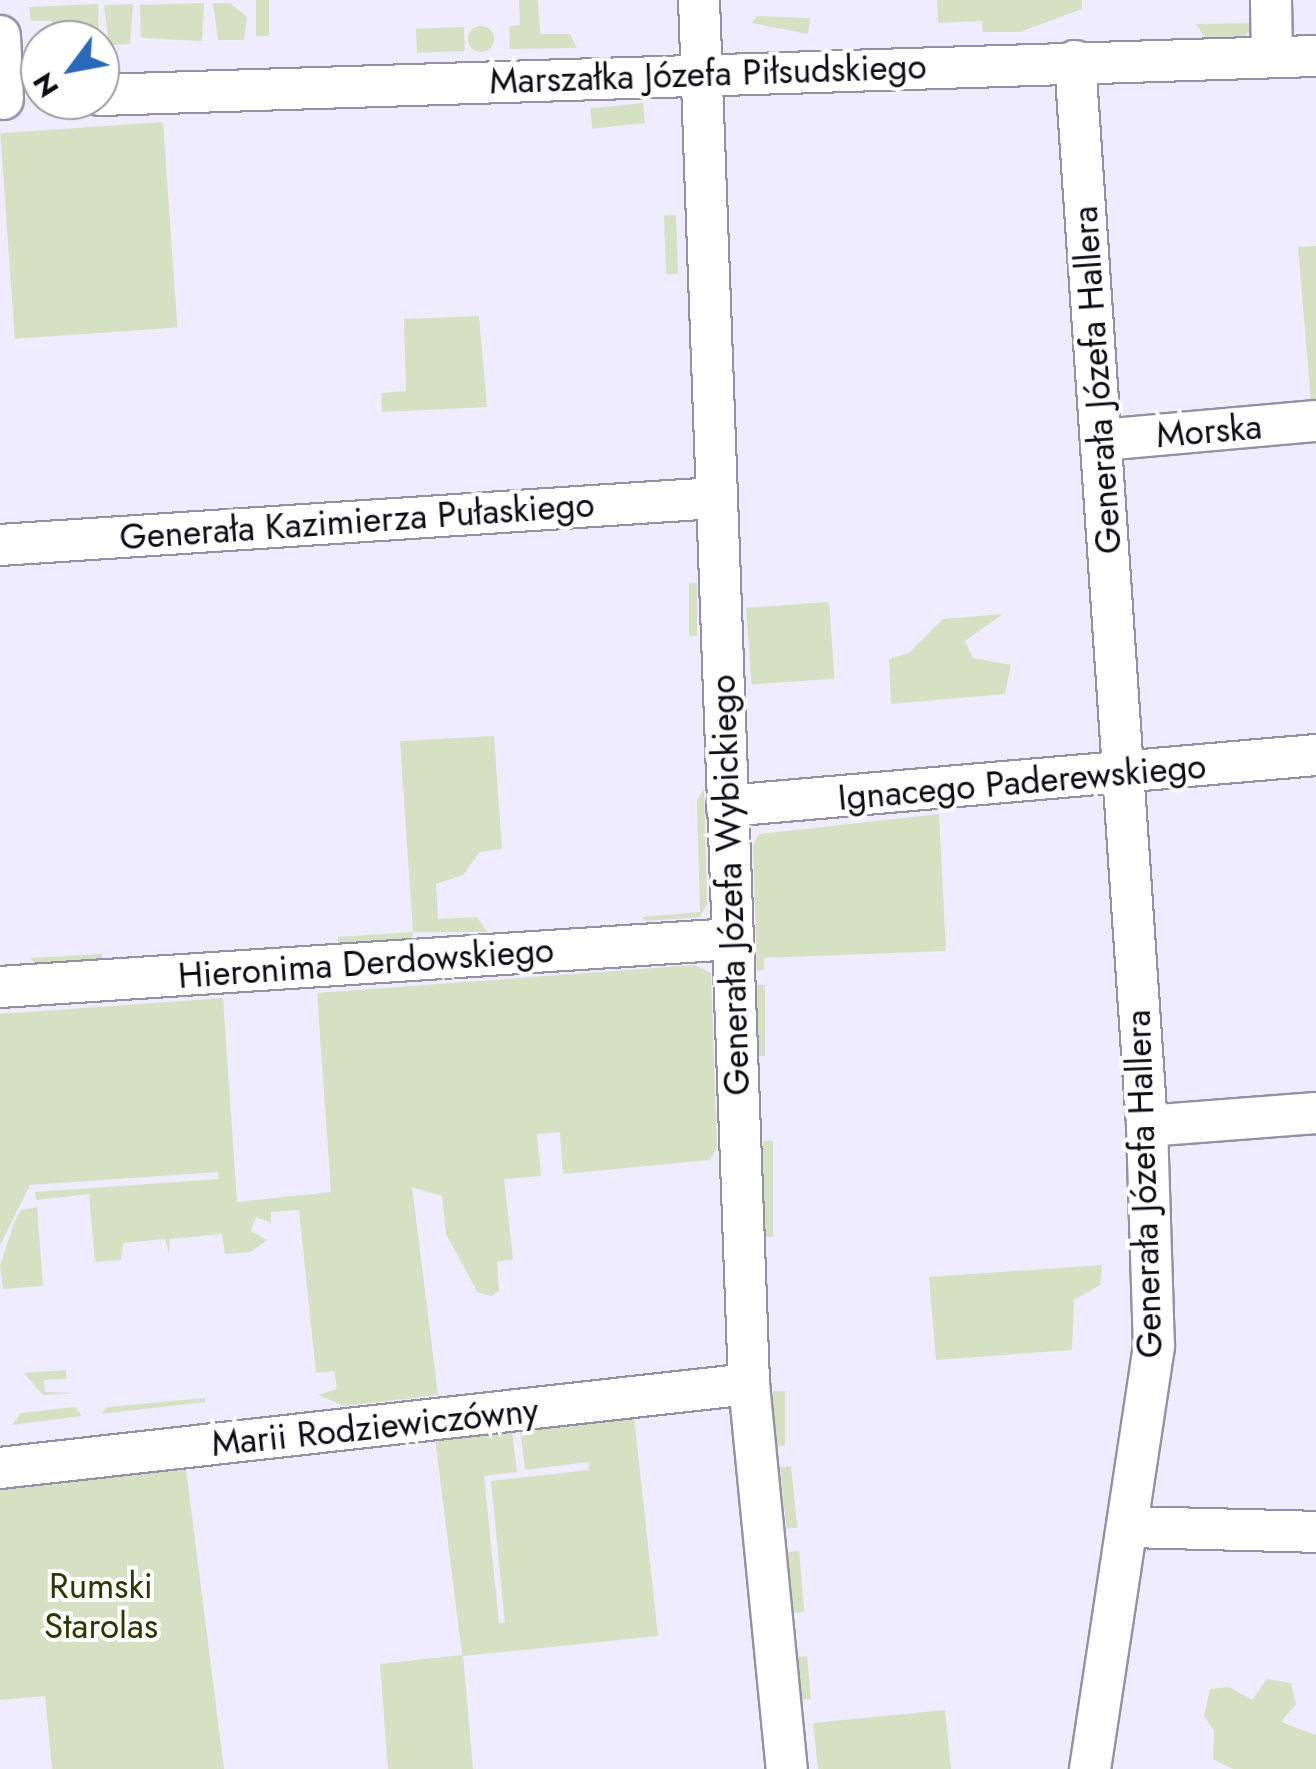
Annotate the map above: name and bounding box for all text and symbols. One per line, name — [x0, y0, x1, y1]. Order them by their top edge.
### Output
north arrow — [20, 20, 120, 120]
street label: Marszałka Józefa Piłsudskiego — [489, 45, 927, 103]
text: N — [23, 65, 69, 105]
street label: Generała Józefa Hallera — [1064, 205, 1130, 555]
street label: Morska — [1154, 405, 1264, 457]
street label: Generała Kazimierza Pułaskiego — [118, 483, 596, 559]
street label: Generała Józefa Wybickiego — [702, 674, 758, 1096]
street label: Ignacego Paderewskiego — [836, 745, 1208, 819]
street label: Hieronima Derdowskiego — [177, 929, 555, 997]
street label: Generała Józefa Hallera — [1117, 1009, 1171, 1359]
street label: Marii Rodziewiczówny — [209, 1389, 541, 1465]
park label: Rumski Starolas — [44, 1565, 158, 1647]

